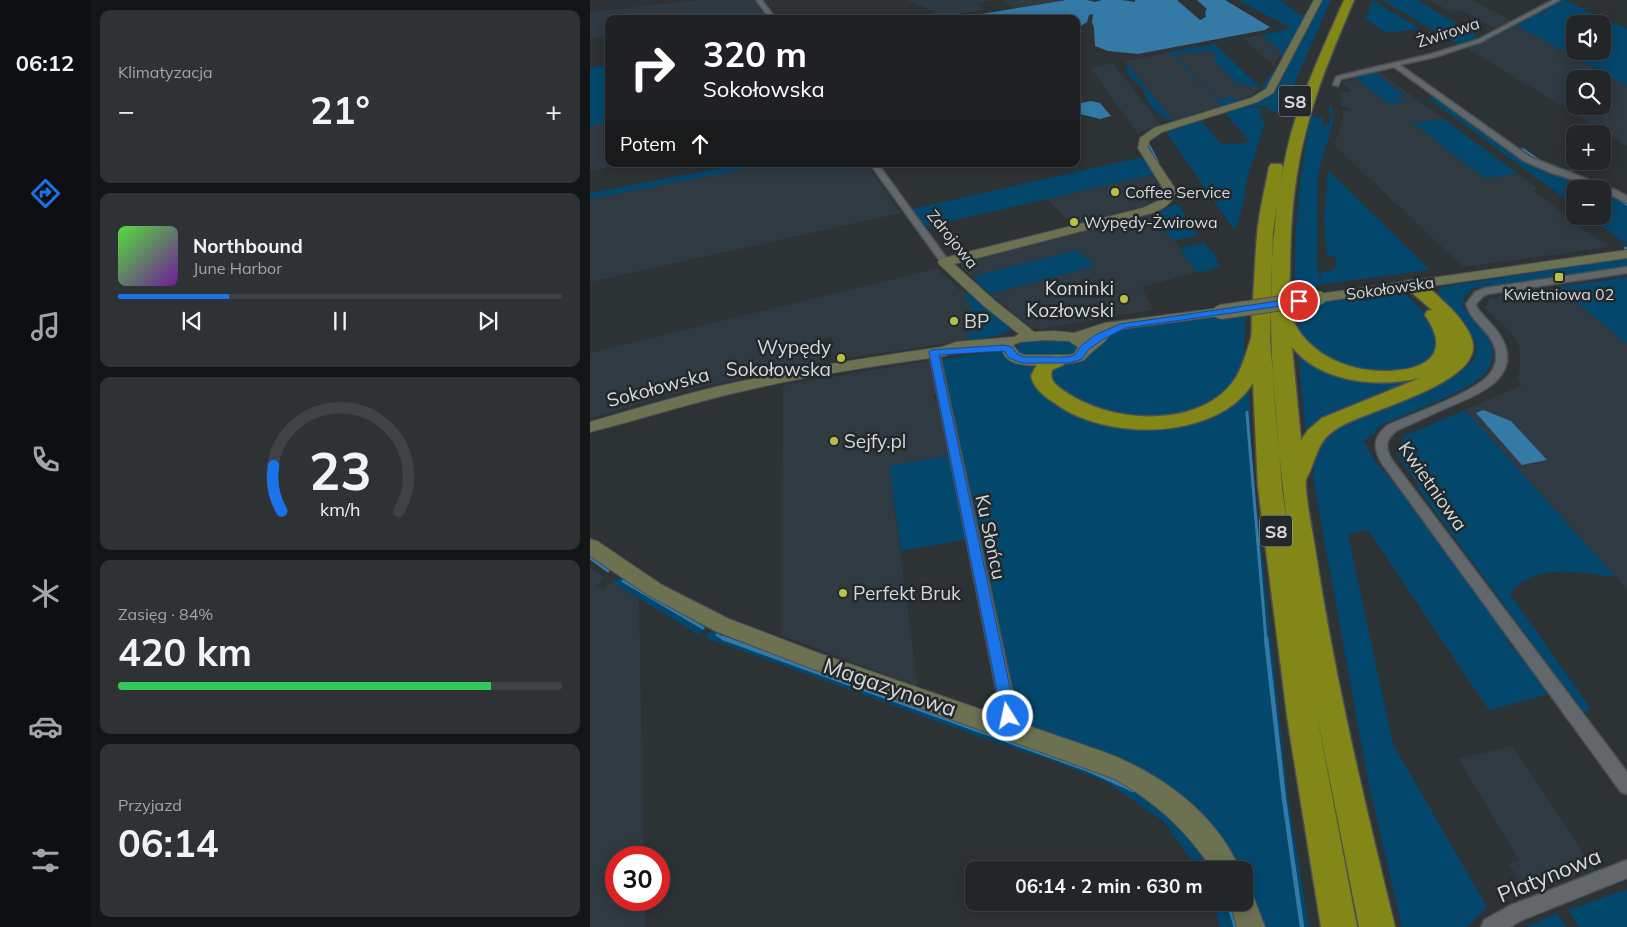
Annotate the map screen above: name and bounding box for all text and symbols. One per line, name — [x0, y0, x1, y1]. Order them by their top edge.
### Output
street label: Żwirowa — [1414, 12, 1482, 52]
map controls — [1566, 15, 1611, 225]
button: sound — [1566, 15, 1611, 60]
text: 320 m — [703, 32, 807, 76]
icon: right — [620, 35, 685, 100]
text: 06:12 — [16, 49, 74, 77]
text: Klimatyzacja — [118, 62, 213, 82]
button: search — [1566, 70, 1611, 115]
text: Sokołowska — [703, 75, 825, 103]
road number: S8 — [1279, 85, 1311, 116]
text: 21° — [310, 86, 370, 134]
text: − — [118, 93, 135, 128]
text: + — [545, 93, 562, 128]
button: + — [1566, 125, 1611, 170]
icon: ahead — [686, 130, 714, 158]
text: Potem — [620, 132, 676, 156]
icon: directions — [28, 176, 63, 211]
button: − — [1566, 180, 1611, 225]
place label: Coffee Service — [1125, 182, 1230, 202]
marker: Coffee Service — [1109, 186, 1121, 198]
street label: Zdrojowa — [923, 206, 983, 272]
place label: Wypędy-Żwirowa — [1084, 212, 1218, 232]
marker: Wypędy-Żwirowa — [1068, 216, 1080, 228]
text: Northbound — [193, 234, 303, 258]
text: June Harbor — [193, 258, 282, 278]
marker: Kwietniowa 02 — [1553, 271, 1565, 283]
street label: Sokołowska — [1345, 272, 1435, 304]
place label: Kominki Kozłowski — [1026, 276, 1114, 322]
pin — [1278, 280, 1320, 322]
place label: Kwietniowa 02 — [1504, 284, 1614, 304]
icon: arrive — [1285, 287, 1313, 315]
marker: Kominki Kozłowski — [1118, 293, 1130, 305]
icon: previous — [178, 307, 206, 335]
icon: pause — [326, 307, 354, 335]
icon: next — [474, 307, 502, 335]
icon: music — [28, 309, 63, 344]
place label: BP — [964, 309, 989, 333]
marker: BP — [948, 315, 960, 327]
place label: Wypędy Sokołowska — [726, 335, 831, 381]
marker: Wypędy Sokołowska — [835, 352, 847, 364]
street label: Sokołowska — [604, 362, 712, 412]
place label: Sejfy.pl — [844, 429, 906, 453]
marker: Sejfy.pl — [828, 435, 840, 447]
street label: Kwietniowa — [1393, 437, 1473, 535]
text: 23 — [309, 438, 371, 503]
icon: phone — [28, 442, 63, 477]
street label: Ku Słońcu — [970, 492, 1012, 582]
text: km/h — [320, 498, 360, 520]
road number: S8 — [1260, 516, 1292, 546]
icon: climate — [28, 576, 63, 611]
place label: Perfekt Bruk — [853, 581, 961, 605]
marker: Perfekt Bruk — [837, 587, 849, 599]
text: Zasięg · 84% — [118, 604, 213, 624]
text: 420 km — [118, 628, 252, 676]
street label: Magazynowa — [820, 651, 960, 723]
position arrow — [981, 689, 1033, 741]
icon: car — [28, 709, 63, 744]
text: Przyjazd — [118, 795, 182, 815]
text: 06:14 — [118, 819, 219, 867]
street label: Platynowa — [1493, 841, 1605, 909]
icon: filters — [28, 843, 63, 878]
speed limit sign: 30 — [605, 846, 670, 911]
text: 06:14 · 2 min · 630 m — [1015, 874, 1203, 898]

